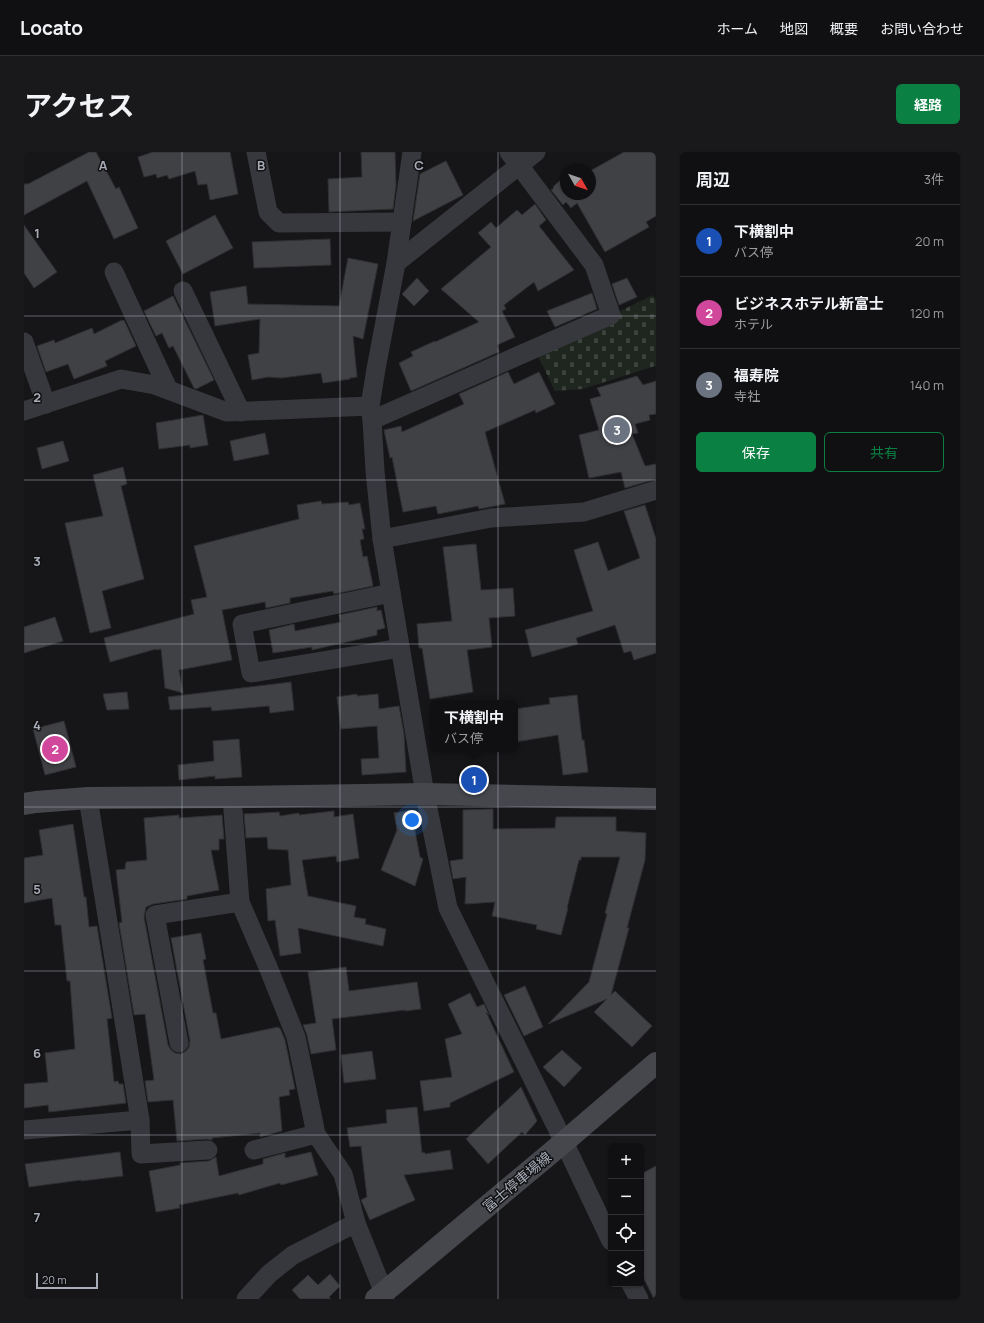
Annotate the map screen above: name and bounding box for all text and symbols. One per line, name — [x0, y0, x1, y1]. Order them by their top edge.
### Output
text: Locato — [20, 15, 83, 41]
text: ホーム — [716, 19, 758, 38]
text: 地図 — [780, 19, 808, 38]
text: 概要 — [830, 19, 858, 38]
text: お問い合わせ — [880, 19, 964, 38]
button: 経路 — [896, 84, 960, 124]
text: アクセス — [24, 86, 135, 124]
text: A — [99, 156, 108, 174]
text: B — [257, 156, 265, 174]
text: C — [414, 156, 424, 174]
north arrow — [560, 164, 596, 200]
text: 周辺 — [696, 168, 730, 191]
text: 3件 — [924, 170, 944, 188]
text: 下横割中 — [734, 221, 794, 242]
text: 1 — [34, 224, 40, 242]
text: 1 — [706, 232, 712, 250]
text: 20 m — [915, 232, 944, 250]
text: バス停 — [734, 243, 773, 261]
text: ビジネスホテル新富士 — [734, 293, 884, 314]
text: 2 — [705, 304, 713, 322]
text: 120 m — [910, 304, 944, 322]
text: ホテル — [734, 315, 773, 333]
text: 福寿院 — [734, 365, 779, 386]
text: 3 — [705, 376, 713, 394]
text: 140 m — [910, 376, 944, 394]
text: 寺社 — [734, 387, 760, 405]
text: 2 — [33, 388, 41, 406]
pin: 3 — [604, 415, 630, 445]
button: 保存 — [696, 432, 816, 472]
button: 共有 — [824, 432, 944, 472]
text: 3 — [33, 552, 41, 570]
popup — [430, 700, 518, 752]
text: 下横割中 — [444, 707, 504, 728]
text: 4 — [33, 716, 41, 734]
text: バス停 — [444, 729, 483, 747]
pin: 2 — [42, 734, 68, 764]
pin: 1 — [461, 765, 487, 795]
your location — [402, 810, 422, 830]
text: 5 — [33, 880, 41, 898]
text: 6 — [33, 1044, 41, 1062]
map controls — [608, 1143, 644, 1287]
button: + — [608, 1143, 644, 1179]
street label: 富士停車場線 — [478, 1147, 555, 1216]
button: − — [608, 1179, 644, 1215]
text: 7 — [34, 1208, 41, 1226]
button: locate — [608, 1215, 644, 1251]
button: layers — [608, 1251, 644, 1287]
scale bar — [36, 1271, 98, 1290]
text: 20 m — [42, 1272, 67, 1287]

